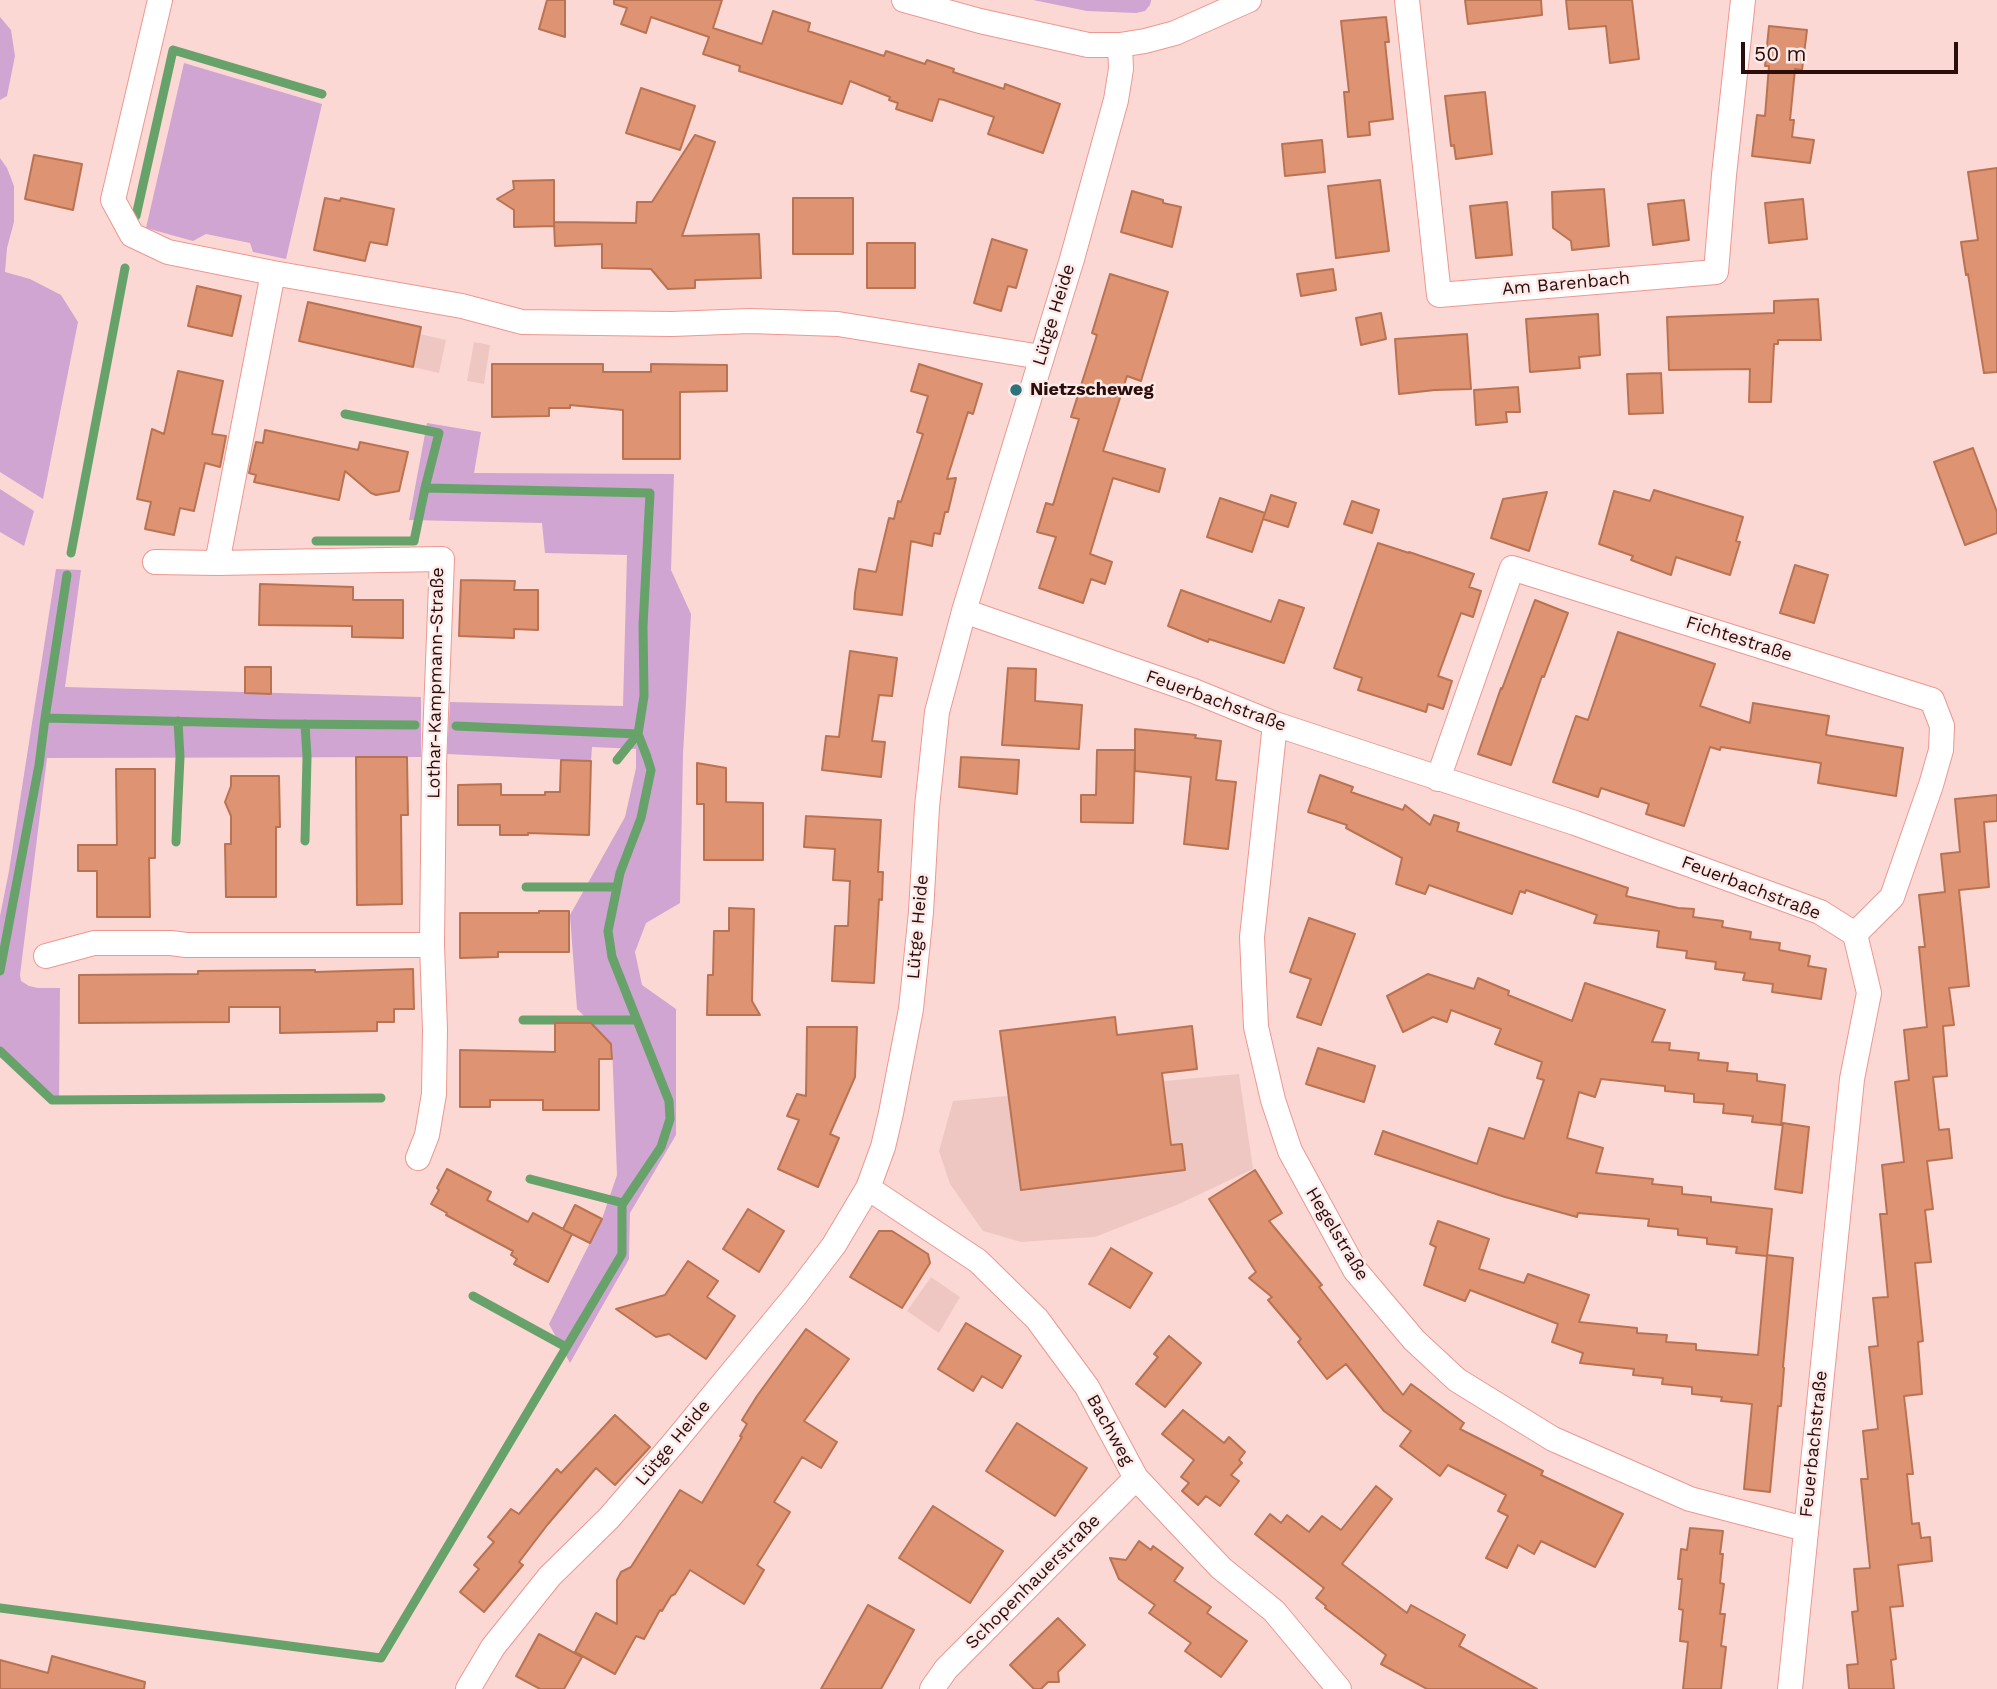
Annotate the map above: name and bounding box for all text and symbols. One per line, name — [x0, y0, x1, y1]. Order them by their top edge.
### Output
scale bar — [1745, 28, 1962, 72]
text: 50 m — [1754, 41, 1806, 66]
street label: Lütge Heide — [1028, 262, 1080, 368]
street label: Am Barenbach — [1501, 268, 1631, 300]
place label: Nietzscheweg — [1030, 379, 1154, 401]
marker: Nietzscheweg — [1008, 382, 1024, 398]
street label: Lothar-Kampmann-Straße — [423, 567, 449, 799]
street label: Fichtestraße — [1683, 612, 1795, 666]
street label: Feuerbachstraße — [1143, 666, 1289, 736]
street label: Feuerbachstraße — [1678, 851, 1824, 925]
street label: Lütge Heide — [903, 874, 933, 980]
street label: Hegelstraße — [1301, 1184, 1373, 1284]
street label: Feuerbachstraße — [1796, 1369, 1832, 1519]
street label: Bachweg — [1082, 1391, 1138, 1469]
street label: Lütge Heide — [631, 1396, 715, 1490]
street label: Schopenhauerstraße — [961, 1510, 1105, 1654]

